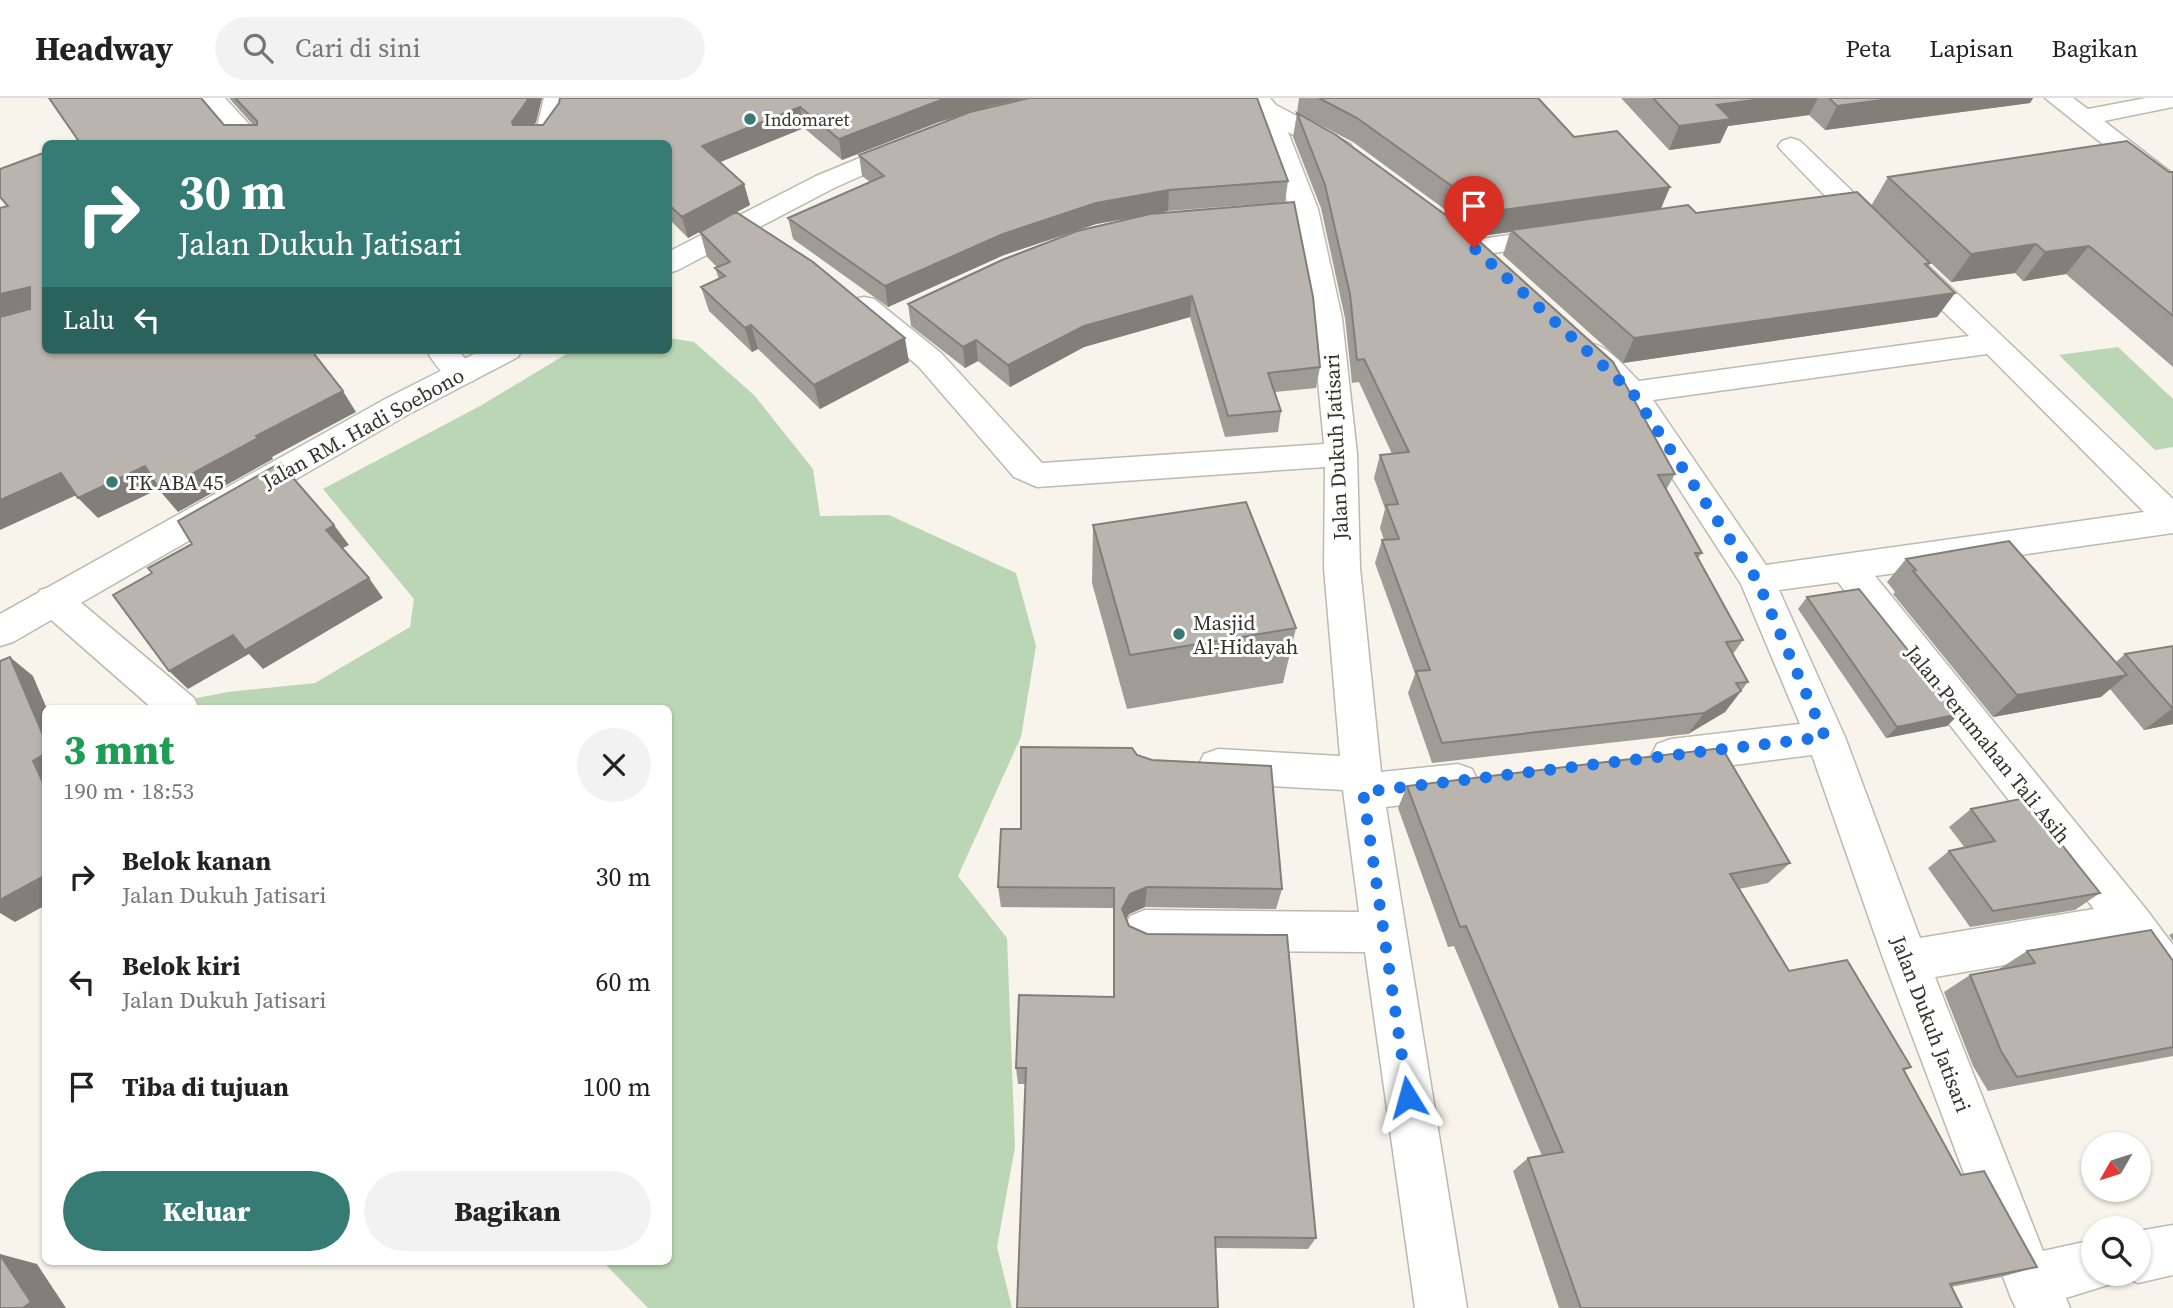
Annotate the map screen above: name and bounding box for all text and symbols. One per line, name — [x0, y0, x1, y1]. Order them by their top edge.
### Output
search box — [215, 17, 705, 80]
text: Headway — [35, 26, 173, 71]
icon: search — [239, 29, 277, 67]
text: Cari di sini — [295, 30, 420, 66]
text: Peta — [1845, 32, 1891, 65]
text: Lapisan — [1929, 32, 2014, 65]
text: Bagikan — [2052, 32, 2138, 65]
place label: Indomaret — [764, 107, 850, 132]
marker: Indomaret — [742, 111, 758, 127]
text: 30 m — [178, 158, 286, 225]
icon: right — [63, 168, 154, 259]
pin — [1444, 176, 1504, 248]
icon: arrive — [1455, 187, 1493, 225]
text: Jalan Dukuh Jatisari — [178, 222, 462, 266]
icon: left — [128, 301, 166, 339]
text: Lalu — [63, 302, 114, 338]
street label: Jalan Dukuh Jatisari — [1317, 353, 1355, 542]
street label: Jalan RM. Hadi Soebono — [256, 360, 469, 496]
place label: TK ABA 45 — [126, 468, 224, 497]
marker: TK ABA 45 — [104, 474, 120, 490]
place label: Masjid Al-Hidayah — [1193, 608, 1298, 661]
marker: Masjid Al-Hidayah — [1171, 626, 1187, 642]
street label: Jalan Perumahan Tali Asih — [1898, 638, 2077, 849]
text: 3 mnt — [63, 720, 174, 778]
button: close — [577, 728, 651, 802]
text: 190 m · 18:53 — [63, 775, 194, 807]
text: Belok kanan — [122, 843, 271, 879]
icon: right — [63, 858, 101, 896]
text: 30 m — [596, 859, 651, 895]
text: Jalan Dukuh Jatisari — [122, 879, 326, 911]
street label: Jalan Dukuh Jatisari — [1884, 931, 1978, 1116]
text: Belok kiri — [122, 948, 240, 984]
icon: left — [63, 963, 101, 1001]
text: 60 m — [596, 964, 651, 1000]
text: Jalan Dukuh Jatisari — [122, 984, 326, 1016]
position arrow — [1371, 1060, 1445, 1134]
icon: arrive — [63, 1068, 101, 1106]
text: Tiba di tujuan — [122, 1069, 289, 1105]
text: 100 m — [583, 1069, 651, 1105]
north arrow — [2081, 1132, 2151, 1202]
map controls — [2081, 1132, 2151, 1286]
button: Keluar — [63, 1171, 350, 1251]
button: Bagikan — [364, 1171, 651, 1251]
button: search — [2081, 1216, 2151, 1286]

